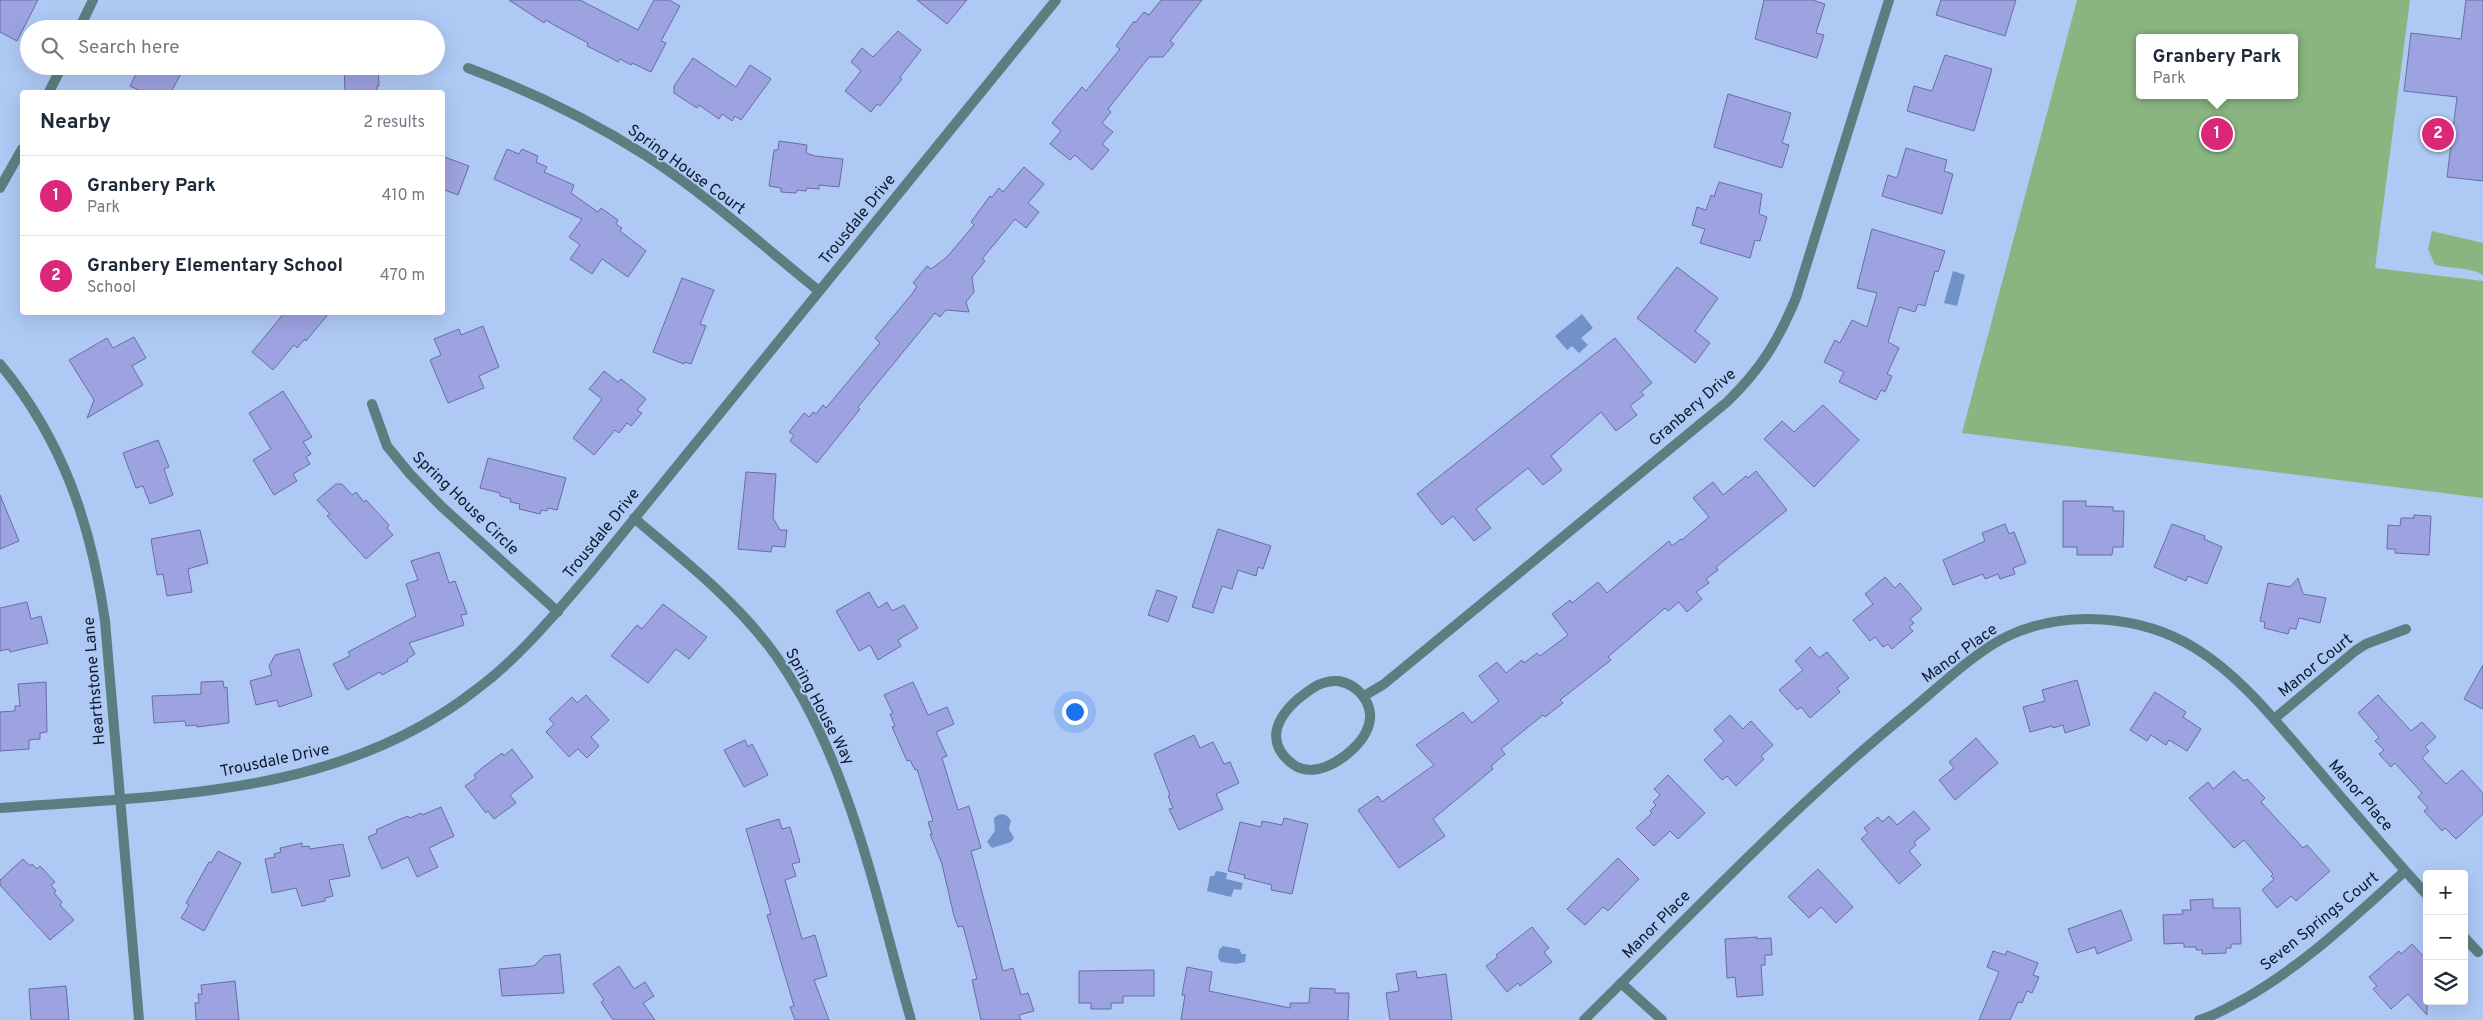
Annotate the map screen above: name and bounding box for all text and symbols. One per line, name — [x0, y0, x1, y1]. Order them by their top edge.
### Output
search box — [20, 20, 445, 75]
icon: search — [38, 34, 66, 62]
popup — [2136, 34, 2298, 99]
text: Search here — [78, 36, 180, 60]
text: Granbery Park — [2153, 45, 2281, 69]
text: Park — [2153, 69, 2186, 89]
text: Nearby — [40, 109, 111, 136]
text: 2 results — [363, 113, 425, 133]
pin: 1 — [2201, 115, 2233, 153]
pin: 2 — [2422, 115, 2454, 153]
street label: Spring House Court — [623, 121, 749, 219]
street label: Trousdale Drive — [815, 171, 901, 269]
text: Granbery Park — [87, 174, 216, 198]
text: 1 — [53, 186, 59, 206]
text: 410 m — [382, 186, 425, 206]
text: Park — [87, 198, 120, 218]
text: Granbery Elementary School — [87, 254, 343, 278]
text: 2 — [51, 266, 61, 286]
text: 470 m — [380, 266, 425, 286]
text: School — [87, 278, 136, 298]
street label: Granbery Drive — [1645, 365, 1741, 451]
street label: Spring House Circle — [407, 448, 523, 560]
street label: Trousdale Drive — [559, 485, 645, 583]
street label: Hearthstone Lane — [79, 616, 111, 746]
street label: Manor Place — [1918, 620, 2002, 688]
street label: Manor Court — [2275, 630, 2357, 702]
street label: Spring House Way — [780, 645, 858, 769]
your location — [1062, 699, 1088, 725]
street label: Trousdale Drive — [219, 740, 331, 782]
street label: Manor Place — [2323, 756, 2397, 836]
street label: Seven Springs Court — [2257, 868, 2383, 976]
map controls — [2423, 870, 2468, 1005]
button: + — [2423, 870, 2468, 915]
street label: Manor Place — [1619, 887, 1695, 963]
button: − — [2423, 915, 2468, 960]
button: layers — [2423, 960, 2468, 1005]

